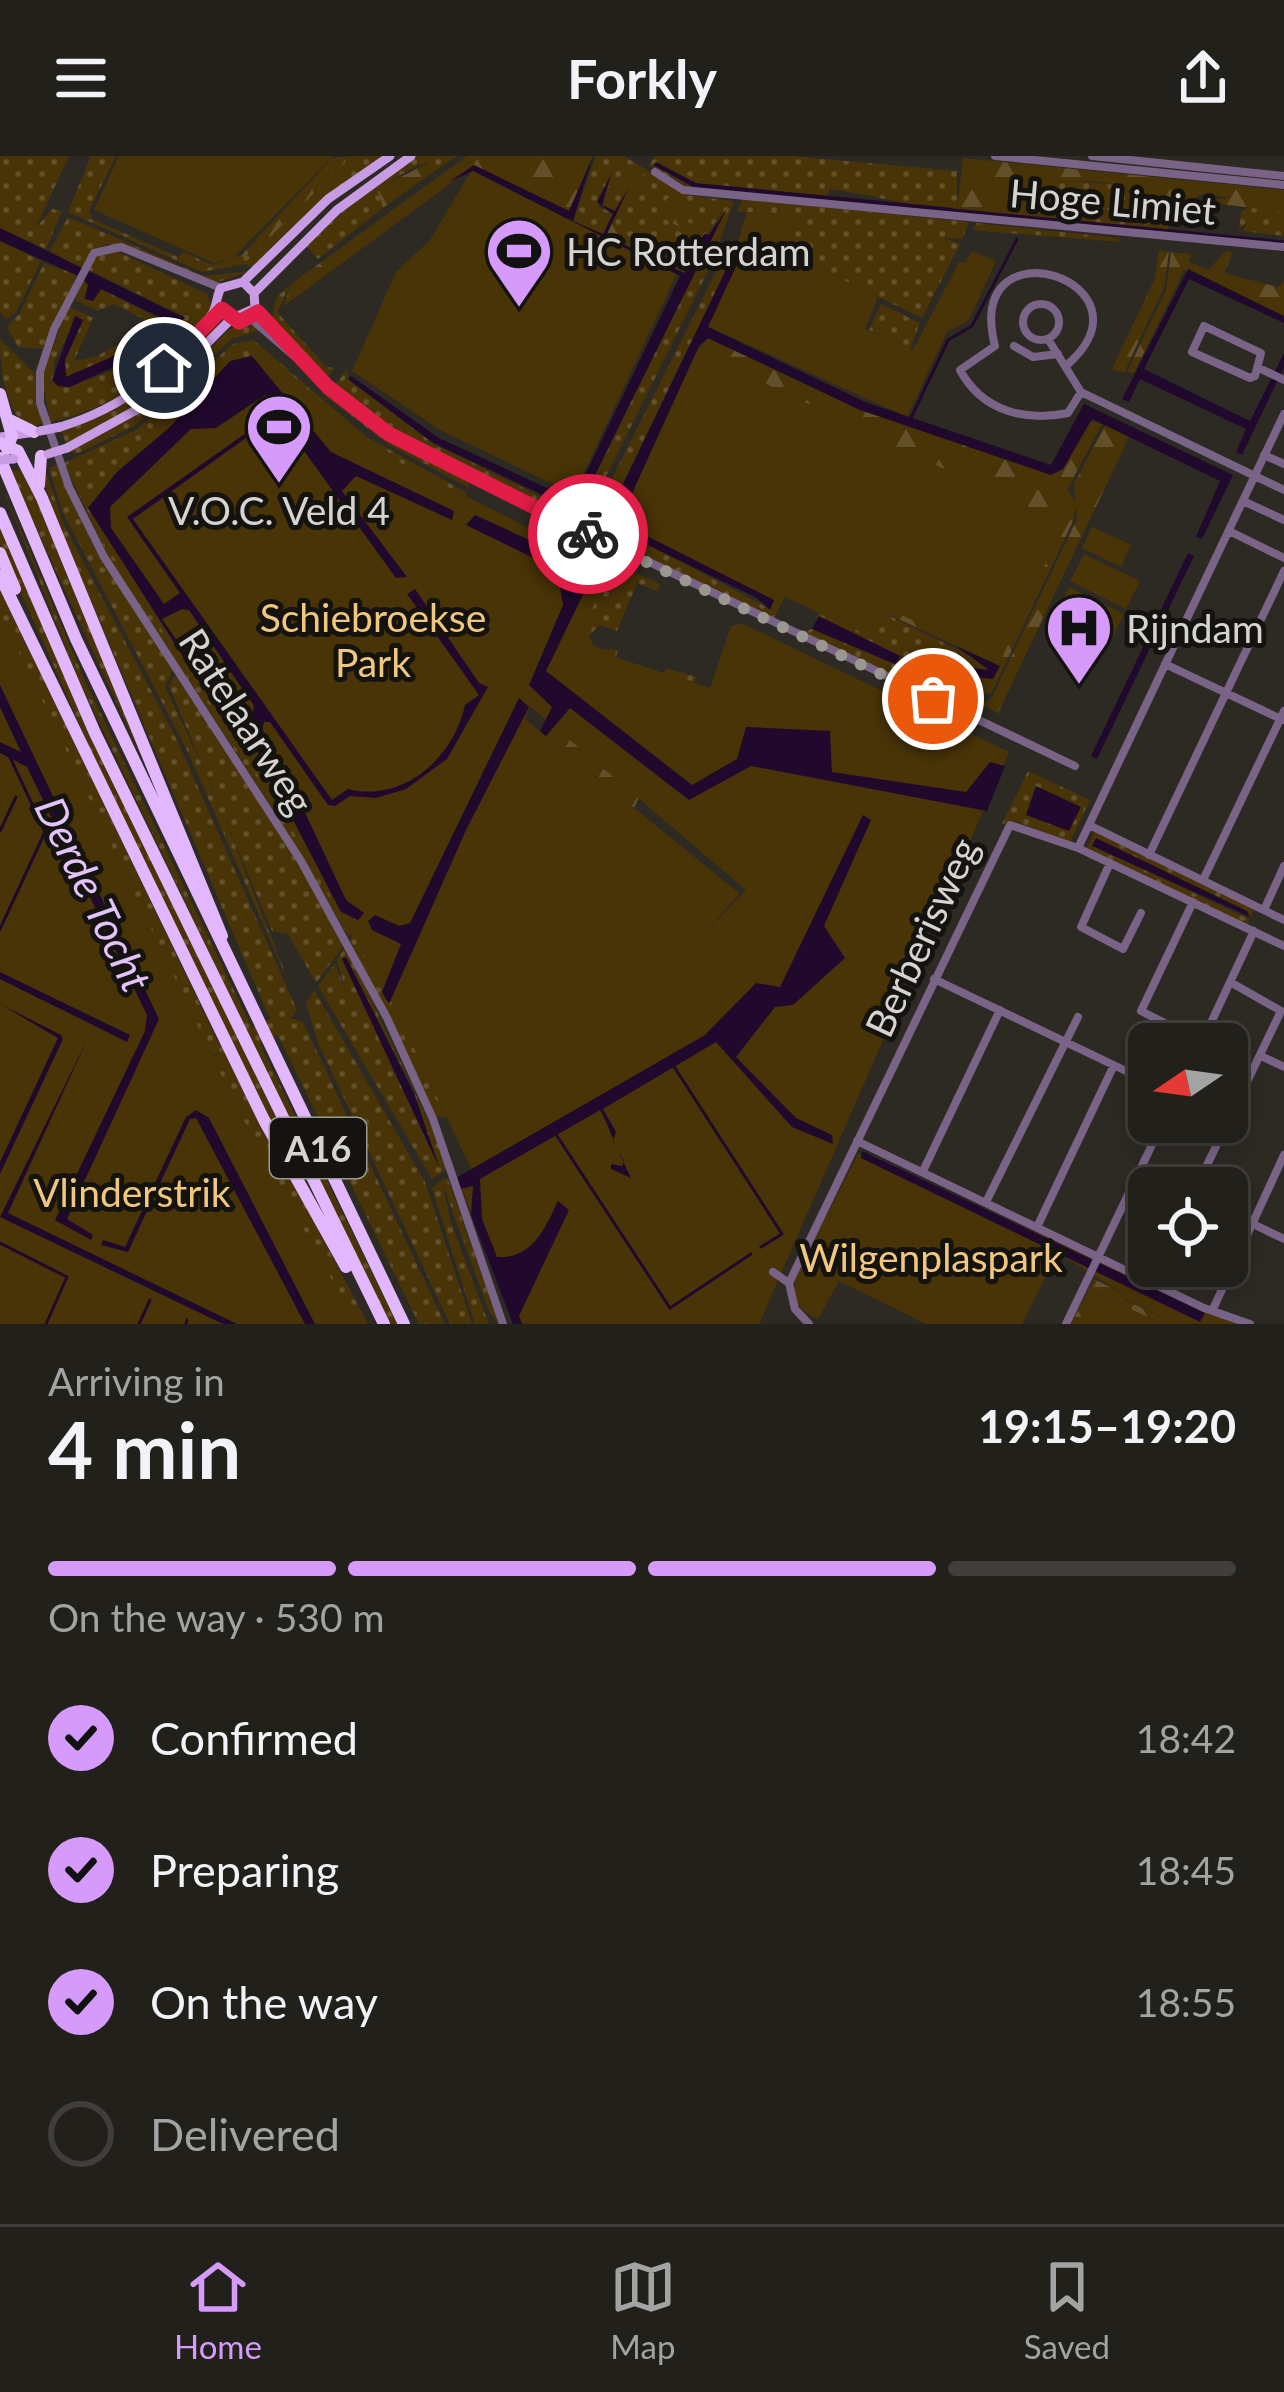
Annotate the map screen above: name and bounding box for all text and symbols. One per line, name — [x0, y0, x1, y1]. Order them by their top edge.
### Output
icon: menu — [48, 45, 114, 111]
icon: share — [1170, 45, 1236, 111]
text: Forkly — [567, 46, 717, 111]
street label: Hoge Limiet — [1008, 169, 1218, 233]
sports icon: HC Rotterdam — [484, 216, 554, 310]
place label: HC Rotterdam — [566, 228, 811, 274]
pin — [113, 317, 215, 419]
icon: home — [131, 335, 197, 401]
sports icon: V.O.C. Veld 4 — [244, 392, 314, 486]
courier — [528, 474, 648, 594]
place label: V.O.C. Veld 4 — [168, 487, 390, 533]
icon: bike — [555, 501, 621, 567]
hospital icon: Rijndam — [1044, 593, 1114, 687]
park label: Schiebroekse Park — [260, 594, 486, 685]
place label: Rijndam — [1126, 605, 1264, 651]
street label: Ratelaarweg — [170, 620, 324, 822]
pin — [882, 648, 984, 750]
icon: bag — [900, 666, 966, 732]
water label: Derde Tocht — [25, 789, 163, 1000]
street label: Berberisweg — [855, 830, 987, 1044]
north arrow — [1128, 1023, 1248, 1143]
map controls — [1128, 1023, 1248, 1287]
road number: A16 — [270, 1118, 366, 1178]
button: locate — [1128, 1167, 1248, 1287]
park label: Vlinderstrik — [33, 1169, 231, 1215]
park label: Wilgenplaspark — [799, 1234, 1063, 1280]
text: Arriving in — [48, 1358, 225, 1404]
text: 19:15–19:20 — [978, 1399, 1236, 1453]
text: 4 min — [48, 1402, 241, 1496]
text: On the way · 530 m — [48, 1594, 385, 1640]
icon: check — [48, 1705, 114, 1771]
text: Confirmed — [150, 1711, 358, 1765]
text: 18:42 — [1136, 1715, 1236, 1761]
icon: check — [48, 1837, 114, 1903]
text: Preparing — [150, 1843, 339, 1897]
text: 18:45 — [1136, 1847, 1236, 1893]
icon: check — [48, 1969, 114, 2035]
text: On the way — [150, 1975, 378, 2029]
text: 18:55 — [1136, 1979, 1236, 2025]
text: Delivered — [150, 2107, 340, 2161]
tab: Home — [174, 2254, 262, 2366]
tab: Map — [610, 2254, 676, 2366]
tab: Saved — [1024, 2254, 1110, 2366]

